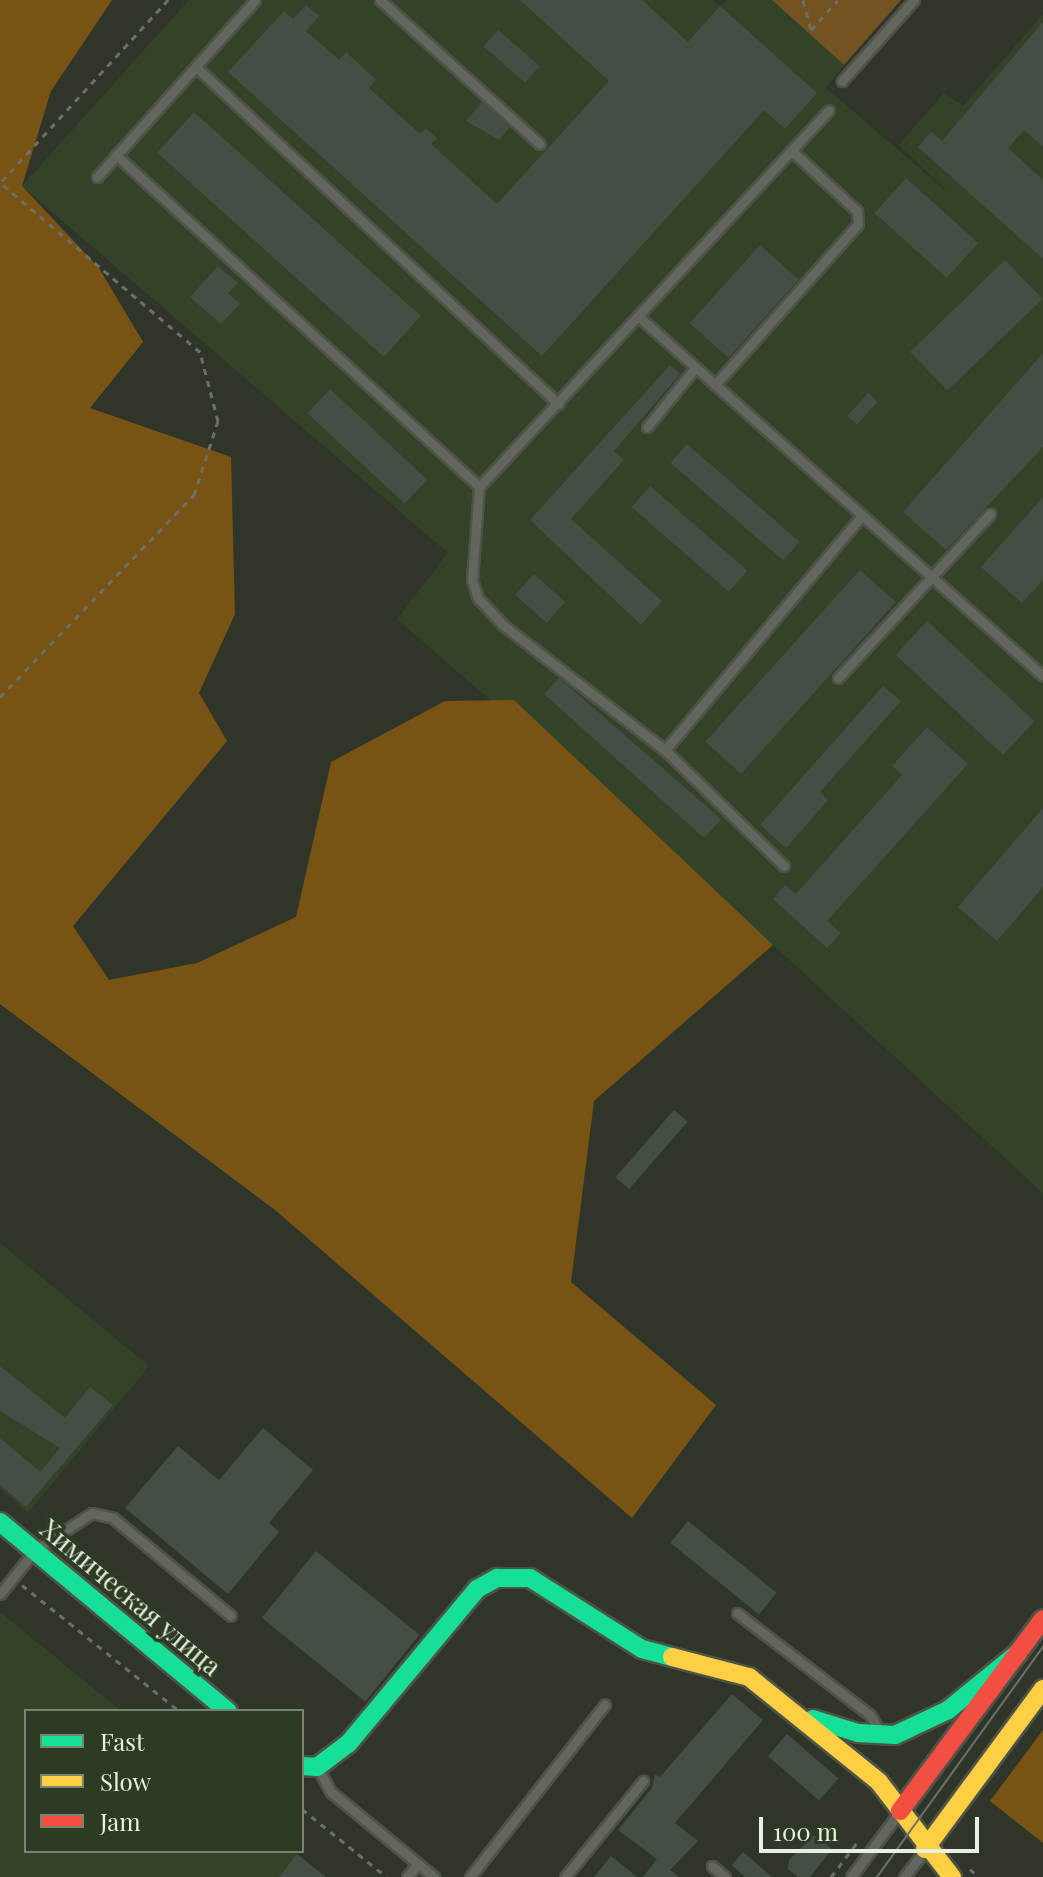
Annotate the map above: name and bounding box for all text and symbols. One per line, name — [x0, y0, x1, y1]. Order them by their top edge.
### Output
street label: Химическая улица — [34, 1512, 228, 1682]
legend — [24, 1709, 304, 1853]
text: Fast — [100, 1725, 145, 1757]
text: Slow — [100, 1765, 151, 1797]
scale bar — [763, 1801, 983, 1851]
text: Jam — [100, 1805, 141, 1837]
text: 100 m — [773, 1815, 838, 1847]

